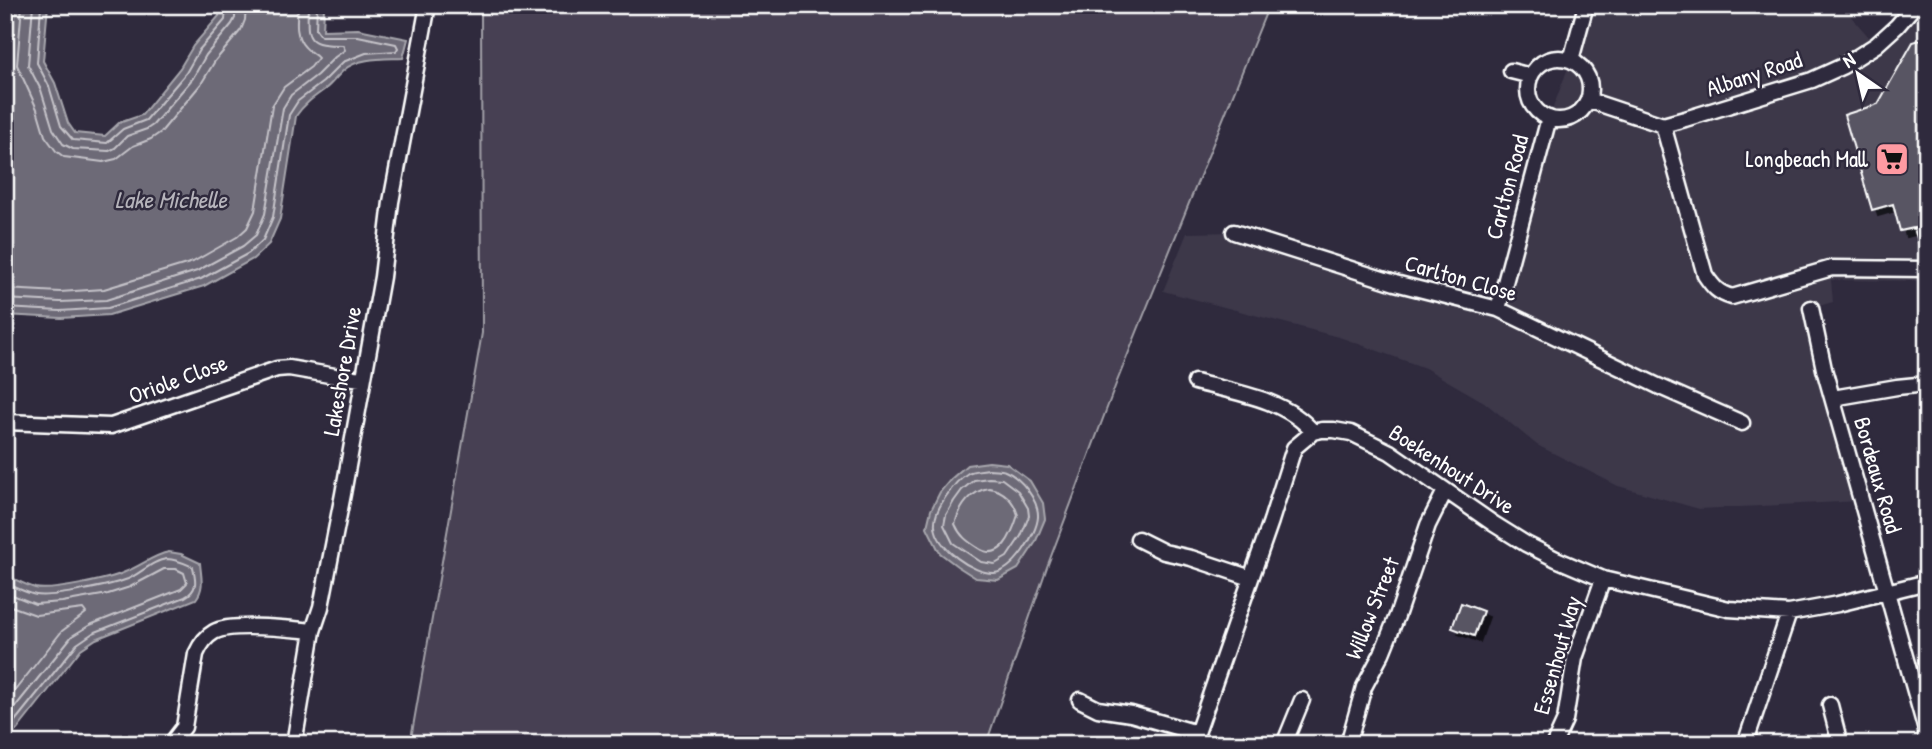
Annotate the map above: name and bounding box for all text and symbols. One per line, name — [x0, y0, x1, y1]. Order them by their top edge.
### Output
north arrow — [1824, 38, 1894, 108]
street label: Albany Road — [1702, 43, 1806, 104]
text: N — [1837, 46, 1860, 74]
street label: Carlton Road — [1478, 131, 1535, 243]
supermarket icon: Longbeach Mall — [1873, 140, 1911, 178]
place label: Longbeach Mall — [1745, 143, 1869, 174]
water label: Lake Michelle — [115, 183, 228, 215]
street label: Carlton Close — [1401, 247, 1521, 308]
street label: Lakeshore Drive — [315, 304, 368, 438]
street label: Oriole Close — [124, 346, 231, 411]
street label: Bordeaux Road — [1847, 413, 1910, 537]
street label: Boekenhout Drive — [1384, 416, 1521, 521]
street label: Willow Street — [1337, 551, 1407, 664]
street label: Essenhout Way — [1525, 592, 1588, 718]

